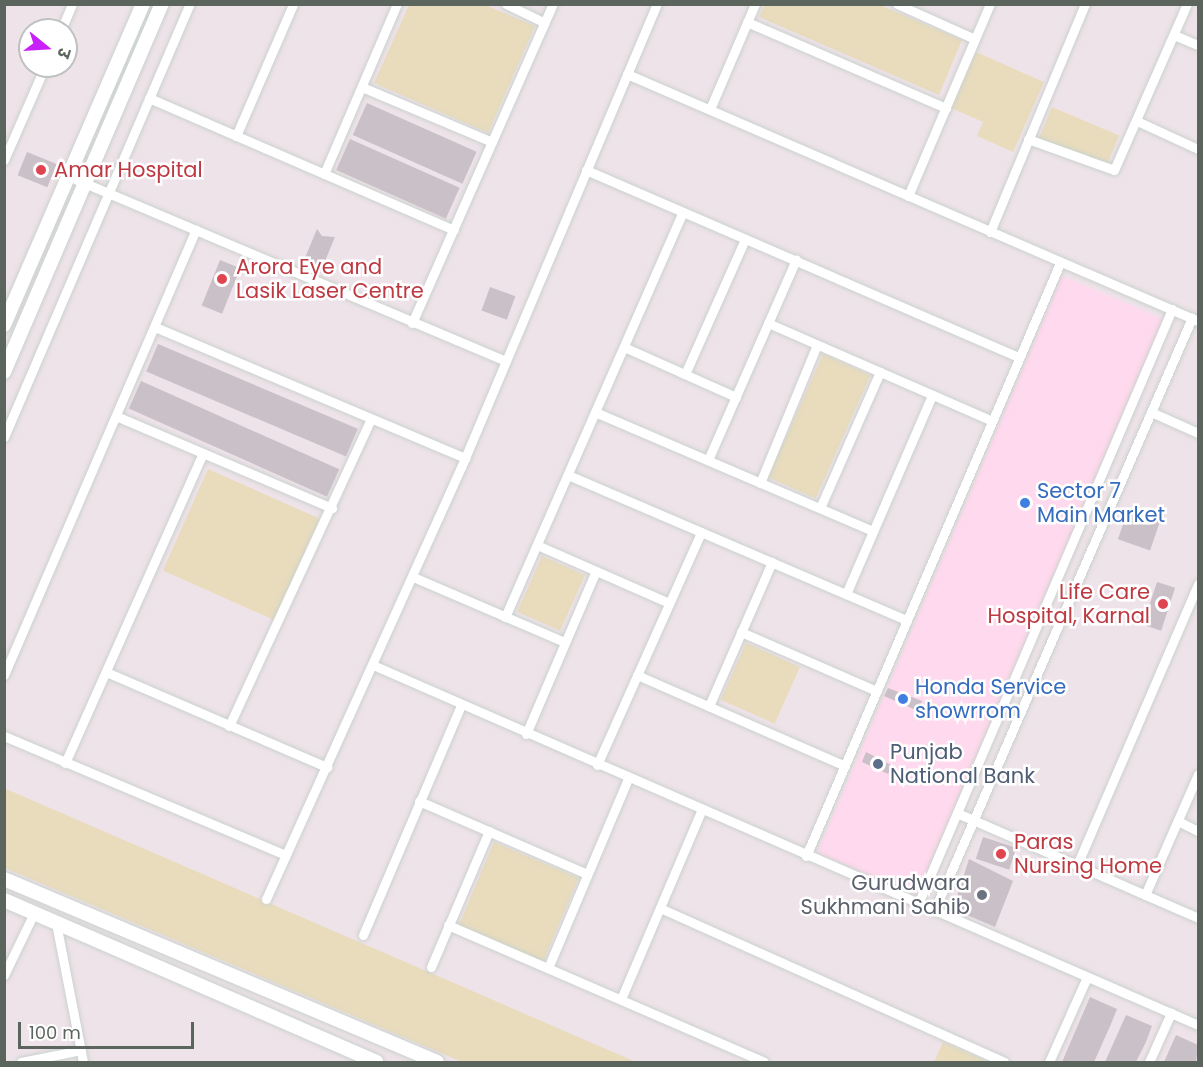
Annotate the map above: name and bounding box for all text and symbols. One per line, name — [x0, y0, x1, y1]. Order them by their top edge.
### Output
north arrow — [18, 18, 78, 78]
text: उ — [51, 45, 76, 61]
place label: Amar Hospital — [54, 157, 203, 183]
marker: Amar Hospital — [32, 161, 50, 179]
place label: Arora Eye and Lasik Laser Centre — [236, 254, 424, 304]
marker: Arora Eye and Lasik Laser Centre — [213, 270, 231, 288]
place label: Sector 7 Main Market — [1037, 478, 1165, 528]
marker: Sector 7 Main Market — [1018, 496, 1032, 510]
place label: Life Care Hospital, Karnal — [988, 579, 1150, 629]
marker: Life Care Hospital, Karnal — [1154, 595, 1172, 613]
place label: Honda Service showrrom — [915, 674, 1066, 724]
marker: Honda Service showrrom — [896, 692, 910, 706]
place label: Punjab National Bank — [890, 739, 1035, 789]
marker: Punjab National Bank — [871, 757, 885, 771]
place label: Paras Nursing Home — [1014, 829, 1162, 879]
marker: Paras Nursing Home — [992, 845, 1010, 863]
place label: Gurudwara Sukhmani Sahib — [801, 870, 970, 920]
marker: Gurudwara Sukhmani Sahib — [975, 888, 989, 902]
scale bar — [21, 1010, 196, 1048]
text: 100 m — [29, 1020, 81, 1045]

